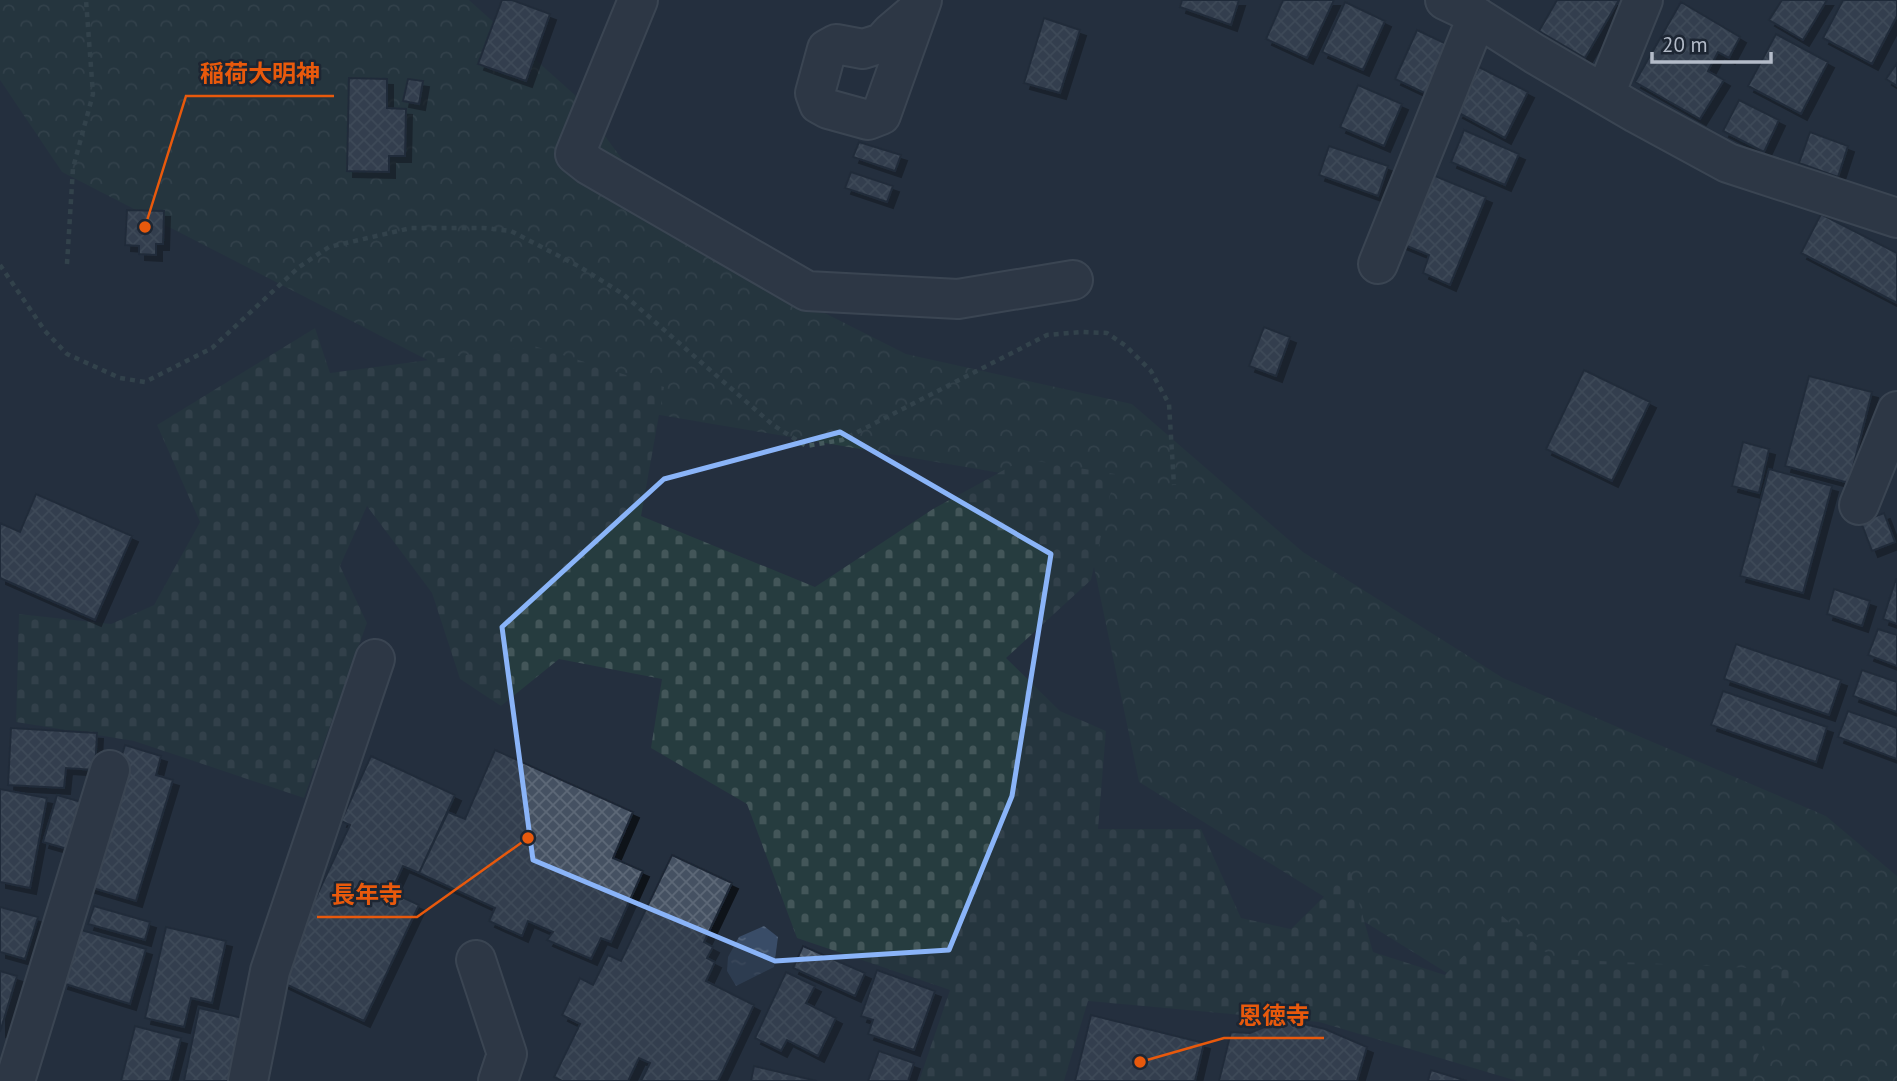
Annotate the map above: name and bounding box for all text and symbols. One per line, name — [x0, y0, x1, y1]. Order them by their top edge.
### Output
scale bar — [1652, 21, 1771, 65]
text: 20 m — [1662, 31, 1708, 58]
callout: 稲荷大明神 — [186, 51, 334, 96]
text: 稲荷大明神 — [200, 58, 320, 89]
callout: 長年寺 — [317, 872, 417, 917]
text: 長年寺 — [331, 879, 403, 910]
callout: 恩徳寺 — [1224, 993, 1324, 1038]
text: 恩徳寺 — [1238, 1000, 1310, 1031]

